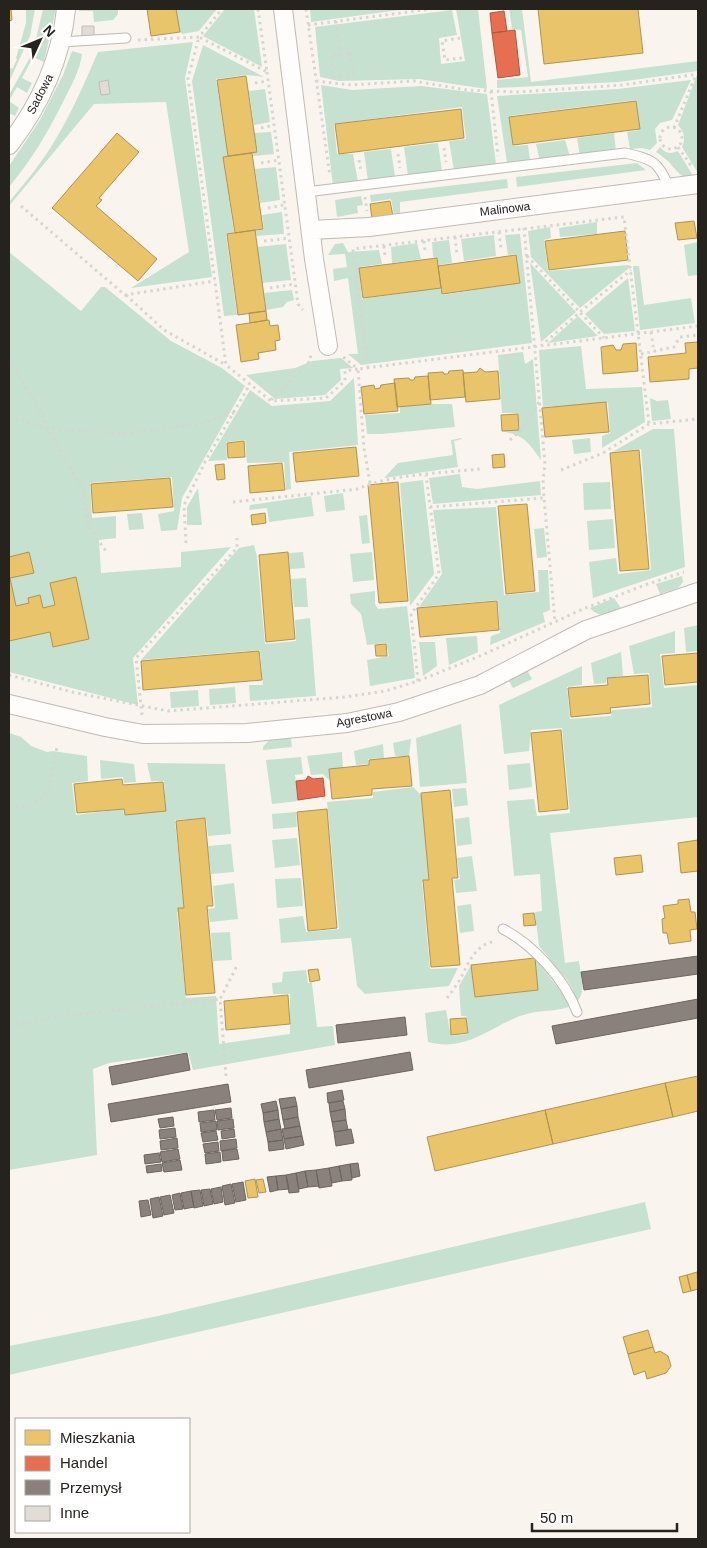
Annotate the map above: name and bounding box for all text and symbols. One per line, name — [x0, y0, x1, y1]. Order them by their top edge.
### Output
north arrow — [15, 15, 65, 65]
text: N — [40, 22, 59, 40]
street label: Sadowa — [24, 71, 56, 117]
street label: Malinowa — [479, 199, 531, 219]
street label: Agrestowa — [335, 706, 393, 730]
legend — [15, 1418, 190, 1533]
text: Mieszkania — [60, 1429, 136, 1446]
text: Handel — [60, 1454, 108, 1471]
text: Przemysł — [60, 1479, 122, 1496]
scale bar — [532, 1500, 677, 1532]
text: Inne — [60, 1504, 89, 1521]
text: 50 m — [540, 1509, 573, 1526]

